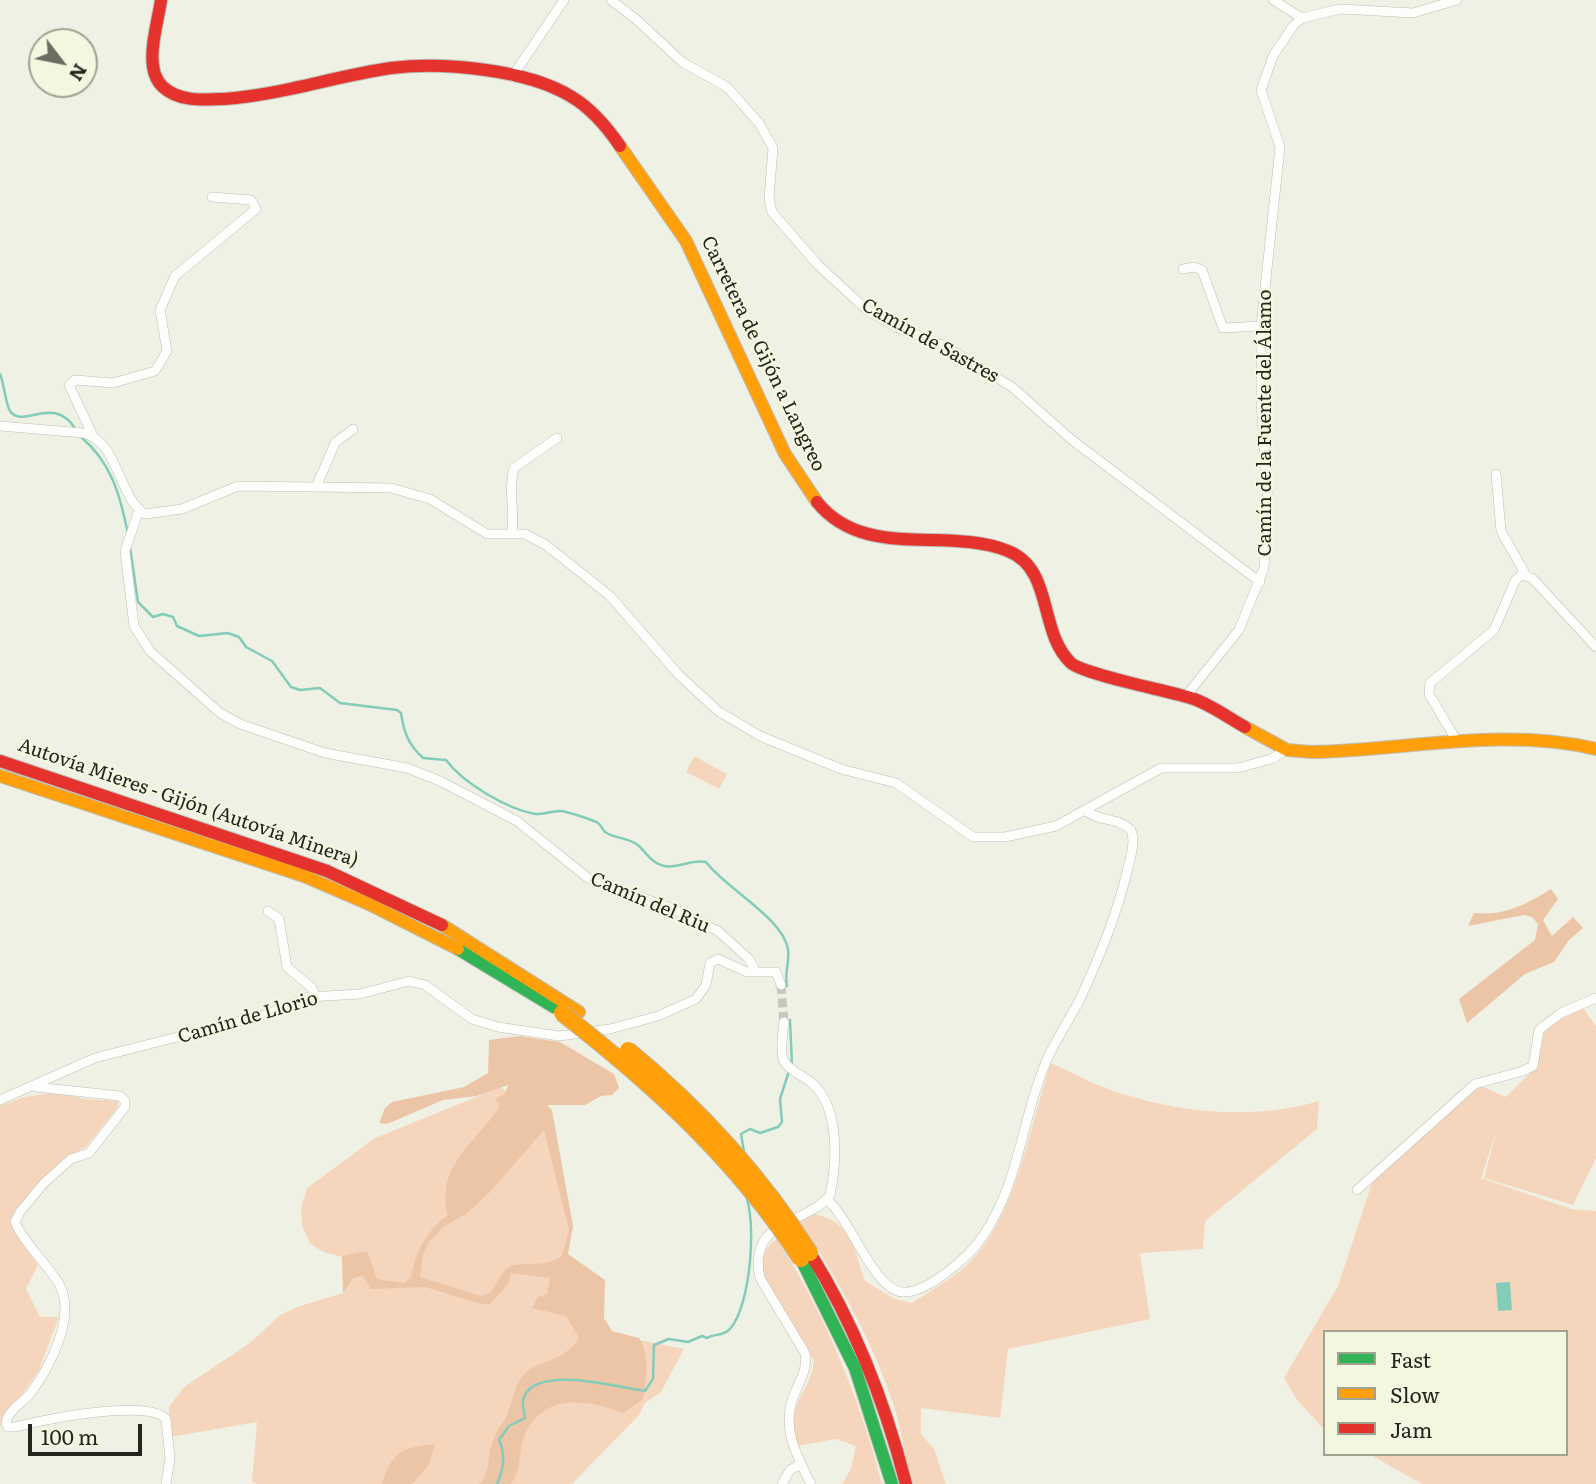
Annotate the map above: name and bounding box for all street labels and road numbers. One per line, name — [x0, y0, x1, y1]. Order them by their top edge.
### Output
street label: Carretera de Gijón a Langreo — [696, 233, 830, 475]
street label: Camín de la Fuente del Álamo — [1254, 289, 1276, 557]
street label: Camín de Sastres — [857, 294, 1003, 388]
street label: Autovía Mieres - Gijón (Autovía Minera) — [15, 734, 361, 872]
street label: Camín del Riu — [587, 868, 713, 938]
street label: Camín de Llorio — [175, 987, 321, 1049]

